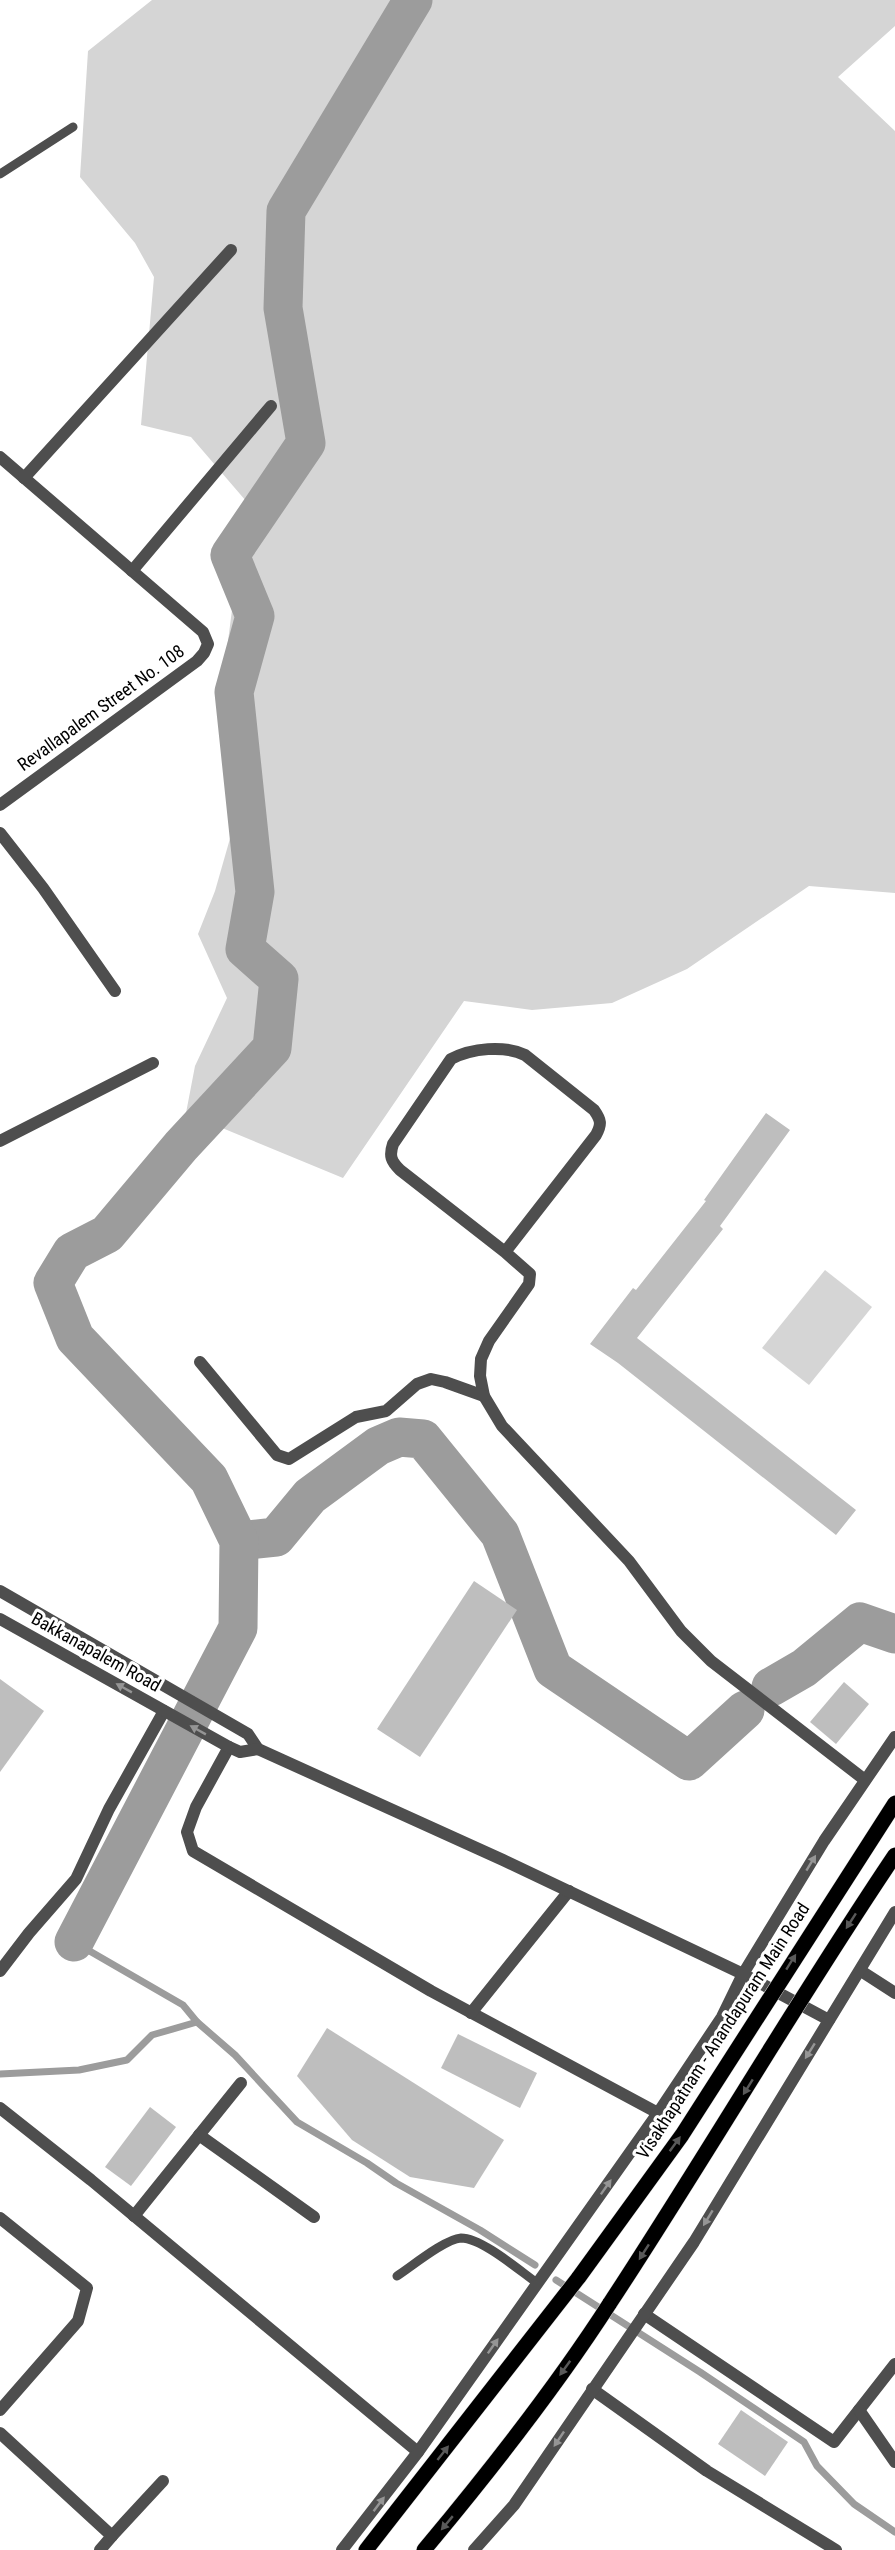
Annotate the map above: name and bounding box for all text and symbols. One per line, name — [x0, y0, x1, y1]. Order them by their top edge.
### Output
street label: Revallapalem Street No. 108 — [13, 640, 188, 775]
street label: Bakkanapalem Road — [28, 1607, 165, 1696]
one-way arrow — [115, 1683, 132, 1693]
one-way arrow — [189, 1725, 206, 1735]
one-way arrow — [805, 1855, 816, 1871]
street label: Visakhapatnam - Anandapuram Main Road — [632, 1899, 813, 2163]
one-way arrow — [845, 1913, 856, 1929]
one-way arrow — [786, 1954, 797, 1970]
one-way arrow — [804, 2043, 815, 2059]
one-way arrow — [742, 2079, 753, 2095]
one-way arrow — [669, 2137, 681, 2153]
one-way arrow — [600, 2180, 612, 2196]
one-way arrow — [703, 2210, 714, 2226]
one-way arrow — [638, 2243, 649, 2260]
one-way arrow — [487, 2339, 499, 2355]
one-way arrow — [559, 2360, 571, 2376]
one-way arrow — [554, 2431, 565, 2447]
one-way arrow — [436, 2445, 448, 2460]
one-way arrow — [372, 2496, 385, 2512]
one-way arrow — [440, 2515, 453, 2531]

